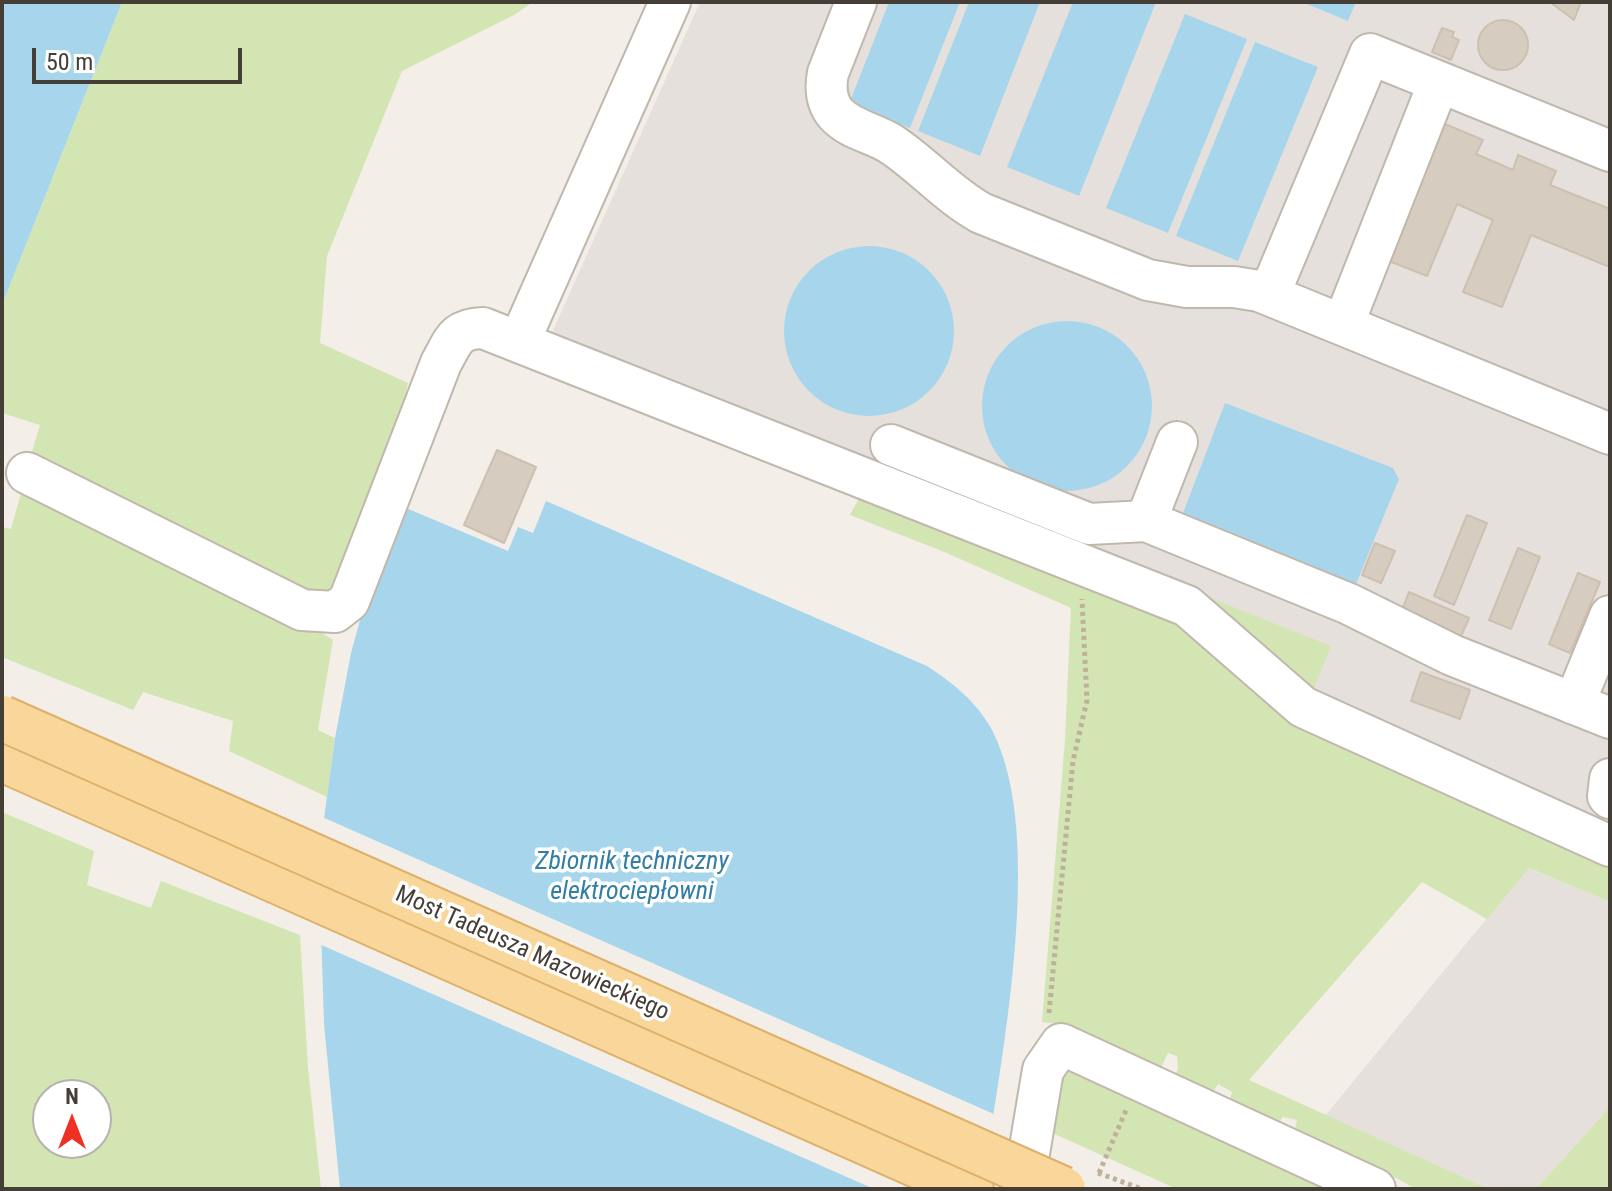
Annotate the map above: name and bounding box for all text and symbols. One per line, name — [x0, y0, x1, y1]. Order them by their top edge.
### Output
scale bar — [36, 32, 246, 82]
text: 50 m — [46, 48, 93, 76]
water label: Zbiornik techniczny elektrociepłowni — [535, 846, 729, 908]
street label: Most Tadeusza Mazowieckiego — [391, 881, 673, 1027]
north arrow — [32, 1079, 112, 1159]
text: N — [65, 1084, 79, 1109]

